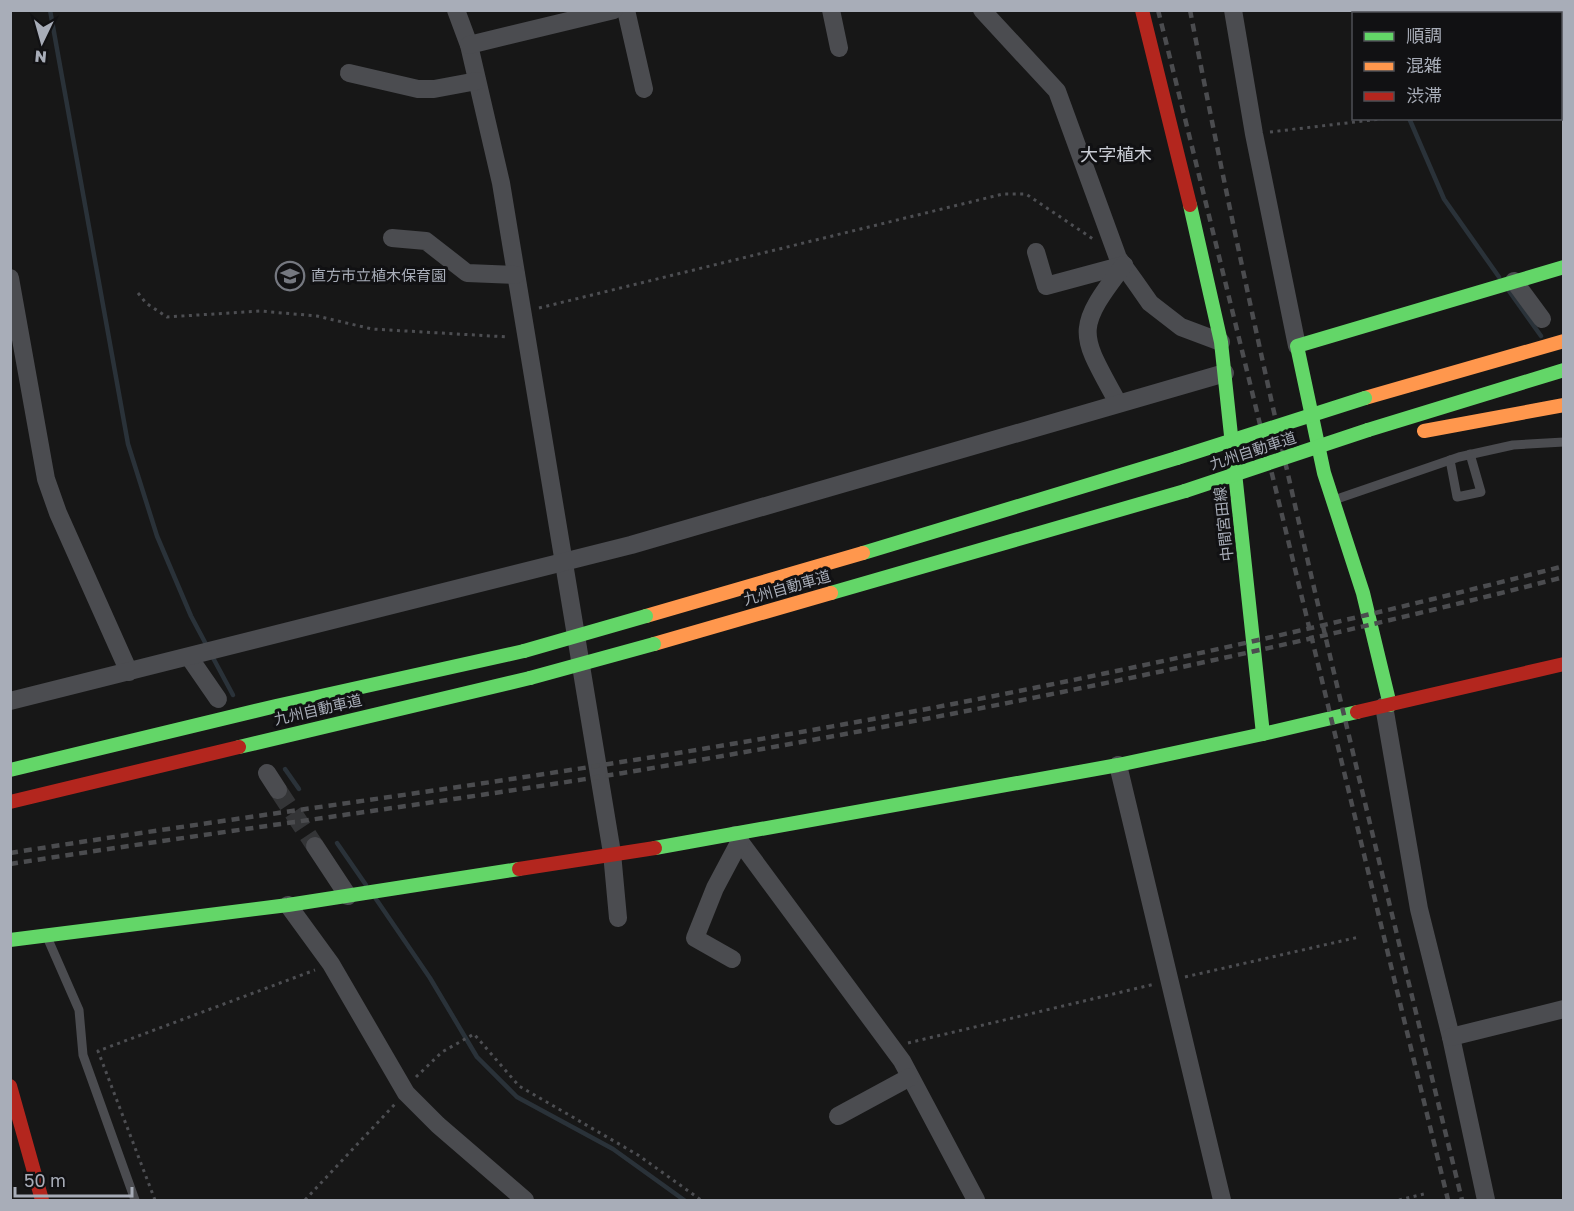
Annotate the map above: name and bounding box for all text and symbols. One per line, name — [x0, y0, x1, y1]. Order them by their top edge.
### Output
north arrow — [12, 12, 72, 72]
legend — [1352, 12, 1562, 120]
text: 順調 — [1406, 24, 1442, 46]
text: N — [34, 46, 48, 67]
text: 混雑 — [1406, 54, 1442, 76]
text: 渋滞 — [1406, 84, 1442, 106]
district label: 大字植木 — [1080, 143, 1152, 165]
school or university icon: 直方市立植木保育園 — [274, 260, 306, 292]
place label: 直方市立植木保育園 — [311, 266, 446, 284]
street label: 九州自動車道 — [1207, 428, 1298, 473]
street label: 中間宮田線 — [1210, 486, 1236, 562]
street label: 九州自動車道 — [741, 566, 832, 608]
street label: 九州自動車道 — [272, 690, 364, 728]
scale bar — [15, 1160, 132, 1198]
text: 50 m — [24, 1169, 66, 1191]

